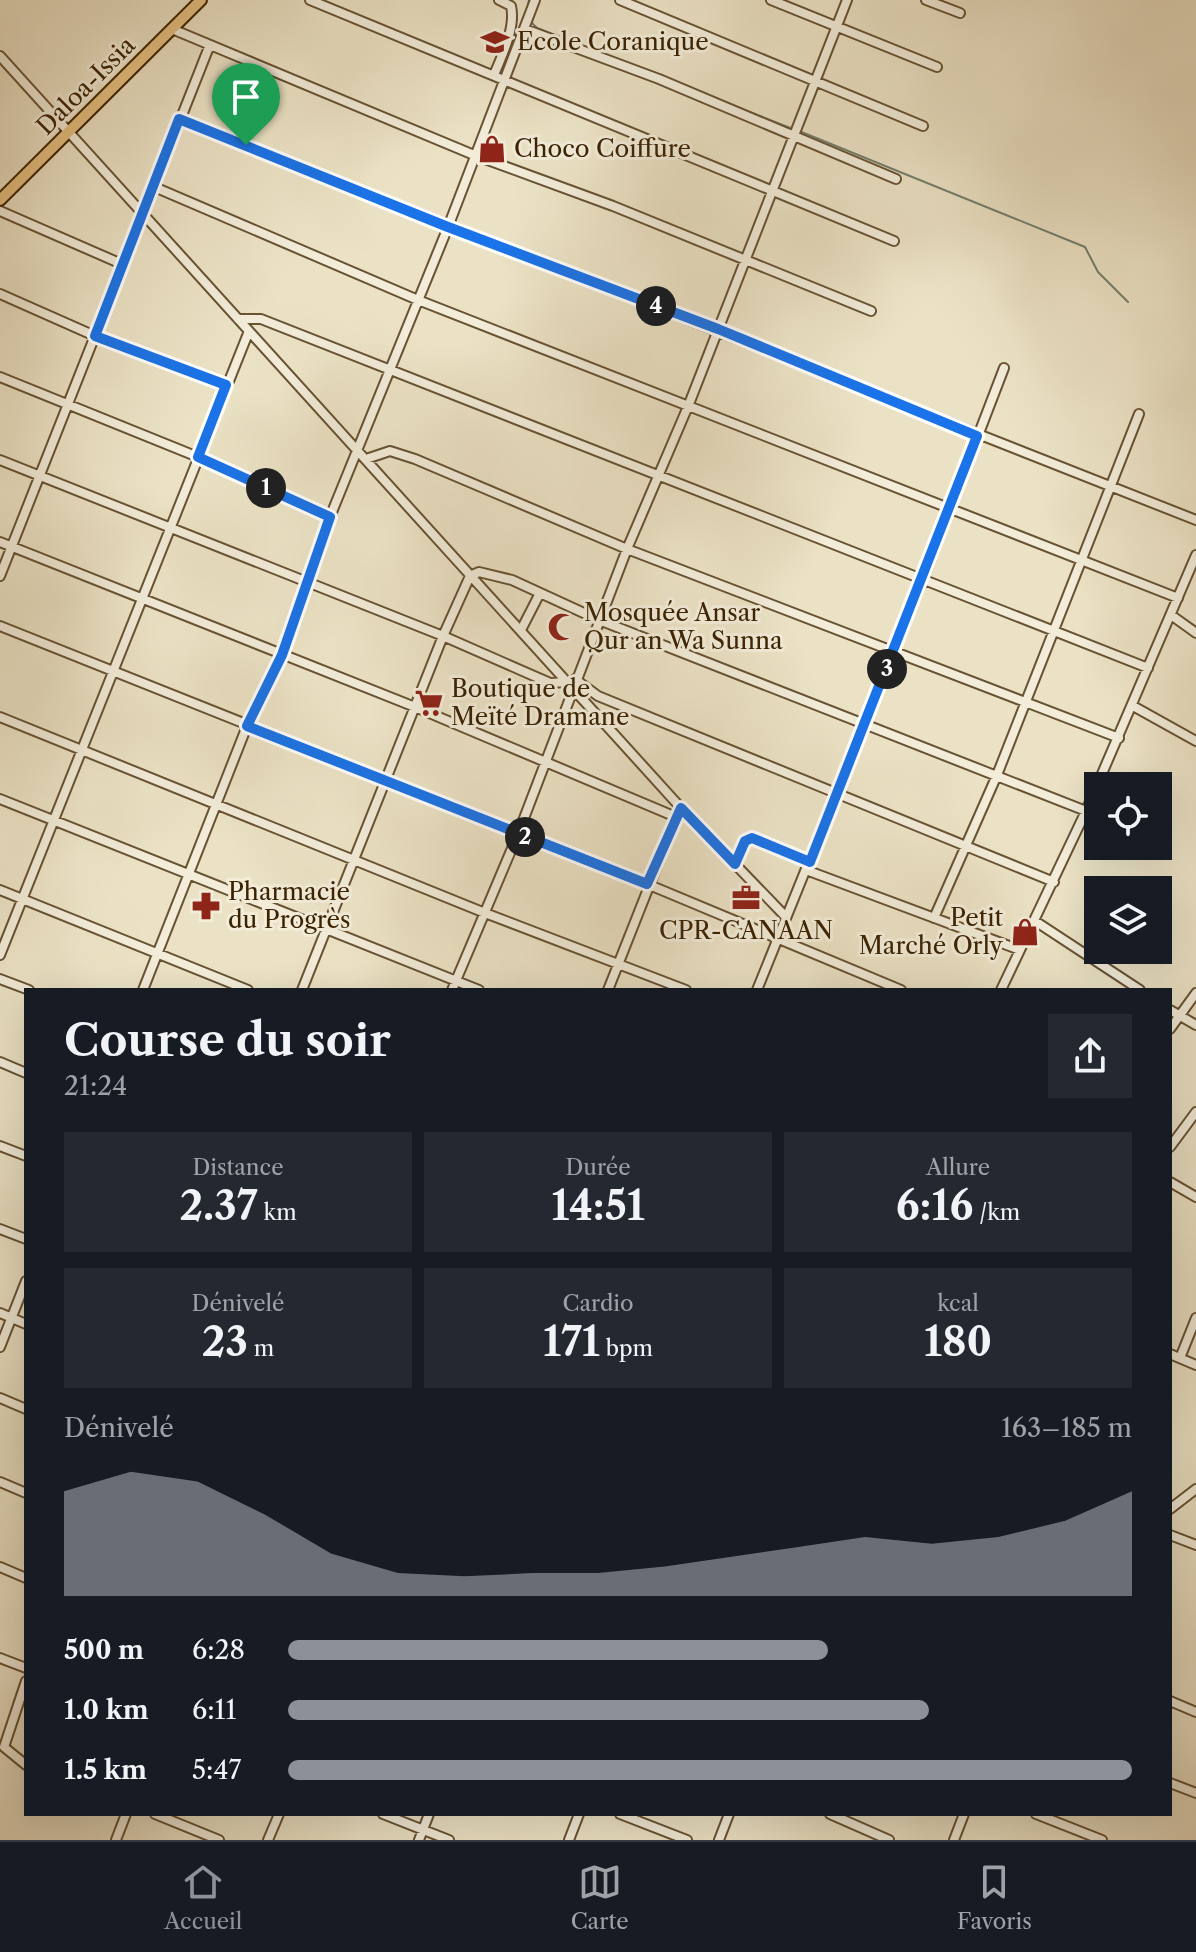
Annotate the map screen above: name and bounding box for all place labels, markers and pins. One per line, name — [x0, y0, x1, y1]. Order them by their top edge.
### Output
school or university icon: Ecole Coranique — [480, 27, 510, 57]
place label: Ecole Coranique — [517, 27, 709, 56]
pin — [212, 63, 280, 145]
shop icon: Choco Coiffure — [477, 134, 507, 164]
place label: Choco Coiffure — [514, 134, 691, 163]
pin: 4 — [636, 286, 676, 326]
pin: 1 — [246, 468, 286, 508]
place label: Mosquée Ansar Qur an Wa Sunna — [584, 598, 783, 655]
mosque icon: Mosquée Ansar Qur an Wa Sunna — [547, 612, 577, 642]
pin: 3 — [867, 649, 907, 689]
place label: Boutique de Meïté Dramane — [451, 674, 629, 731]
supermarket icon: Boutique de Meïté Dramane — [414, 688, 444, 718]
pin: 2 — [505, 817, 545, 857]
place label: Pharmacie du Progrès — [228, 877, 351, 934]
office icon: CPR-CANAAN — [731, 883, 761, 913]
pharmacy icon: Pharmacie du Progrès — [191, 891, 221, 921]
place label: Petit Marché Orly — [859, 903, 1004, 960]
place label: CPR-CANAAN — [659, 916, 833, 945]
shop icon: Petit Marché Orly — [1010, 917, 1040, 947]

